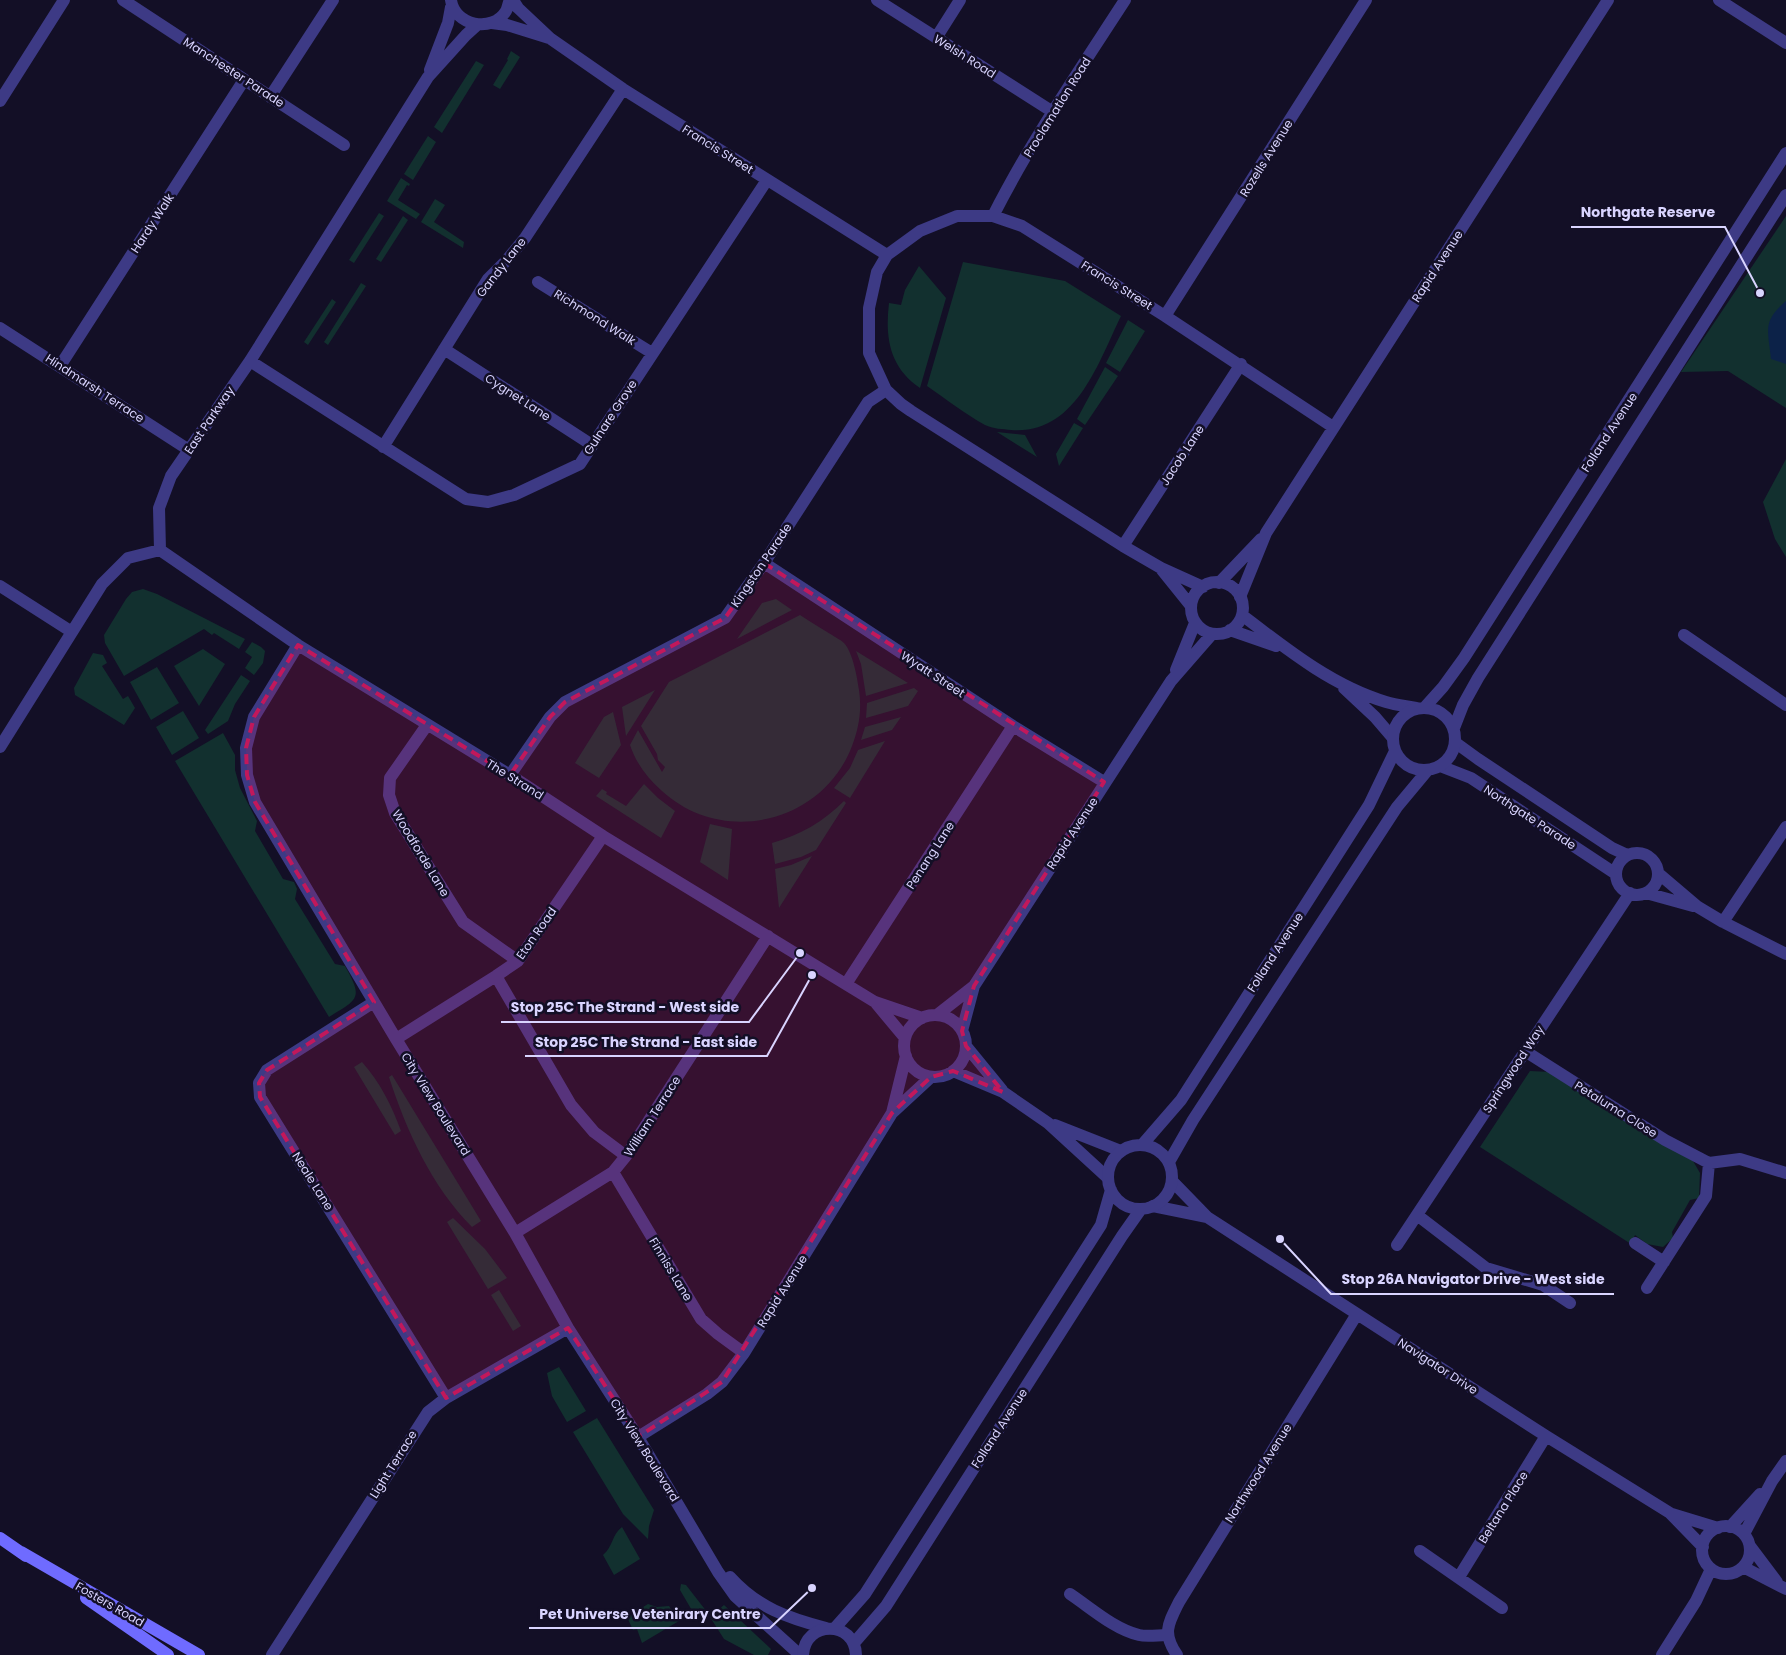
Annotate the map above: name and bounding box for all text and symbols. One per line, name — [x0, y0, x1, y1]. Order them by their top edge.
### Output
street label: Welsh Road — [931, 30, 999, 82]
street label: Manchester Parade — [180, 33, 288, 111]
street label: Proclamation Road — [1019, 54, 1095, 160]
street label: Rozells Avenue — [1235, 116, 1297, 200]
street label: Francis Street — [679, 120, 757, 178]
street label: Hardy Walk — [126, 189, 178, 256]
callout: Northgate Reserve — [1571, 198, 1725, 227]
text: Northgate Reserve — [1581, 202, 1716, 222]
street label: Rapid Avenue — [1407, 227, 1467, 305]
street label: Gandy Lane — [472, 234, 530, 300]
street label: Francis Street — [1078, 256, 1156, 314]
street label: Richmond Walk — [551, 285, 640, 349]
street label: Hindmarsh Terrace — [42, 350, 148, 426]
street label: Cygnet Lane — [482, 369, 554, 425]
street label: Gulnare Grove — [579, 376, 641, 458]
street label: East Parkway — [180, 382, 238, 457]
street label: Folland Avenue — [1577, 389, 1641, 475]
street label: Jacob Lane — [1156, 421, 1208, 489]
street label: Kingston Parade — [726, 519, 796, 611]
street label: Wyatt Street — [897, 647, 969, 701]
street label: The Strand — [483, 755, 547, 803]
street label: Northgate Parade — [1480, 781, 1580, 853]
street label: Rapid Avenue — [1042, 794, 1102, 872]
street label: Woodforde Lane — [388, 806, 454, 900]
street label: Penang Lane — [902, 818, 958, 892]
street label: Eton Road — [512, 903, 560, 963]
street label: Folland Avenue — [1243, 909, 1307, 995]
callout: Stop 25C The Strand - West side — [501, 993, 749, 1022]
text: Stop 25C The Strand - West side — [511, 997, 740, 1017]
street label: Springwood Way — [1478, 1022, 1548, 1116]
callout: Stop 25C The Strand - East side — [525, 1027, 767, 1056]
text: Stop 25C The Strand - East side — [535, 1032, 757, 1052]
street label: City View Boulevard — [397, 1049, 475, 1159]
street label: William Terrace — [620, 1072, 684, 1160]
street label: Petaluma Close — [1571, 1077, 1661, 1141]
street label: Neale Lane — [288, 1149, 338, 1213]
street label: Finniss Lane — [645, 1234, 697, 1304]
street label: Rapid Avenue — [753, 1251, 811, 1331]
callout: Stop 26A Navigator Drive - West side — [1331, 1265, 1614, 1294]
text: Stop 26A Navigator Drive - West side — [1341, 1269, 1605, 1289]
street label: Navigator Drive — [1395, 1334, 1481, 1398]
street label: Folland Avenue — [967, 1385, 1031, 1471]
street label: City View Boulevard — [606, 1395, 684, 1505]
street label: Northwood Avenue — [1221, 1420, 1295, 1526]
street label: Light Terrace — [365, 1427, 421, 1501]
street label: Beltana Place — [1474, 1468, 1532, 1546]
street label: Fosters Road — [72, 1577, 148, 1631]
callout: Pet Universe Vetenirary Centre — [529, 1599, 770, 1628]
text: Pet Universe Vetenirary Centre — [539, 1604, 761, 1624]

